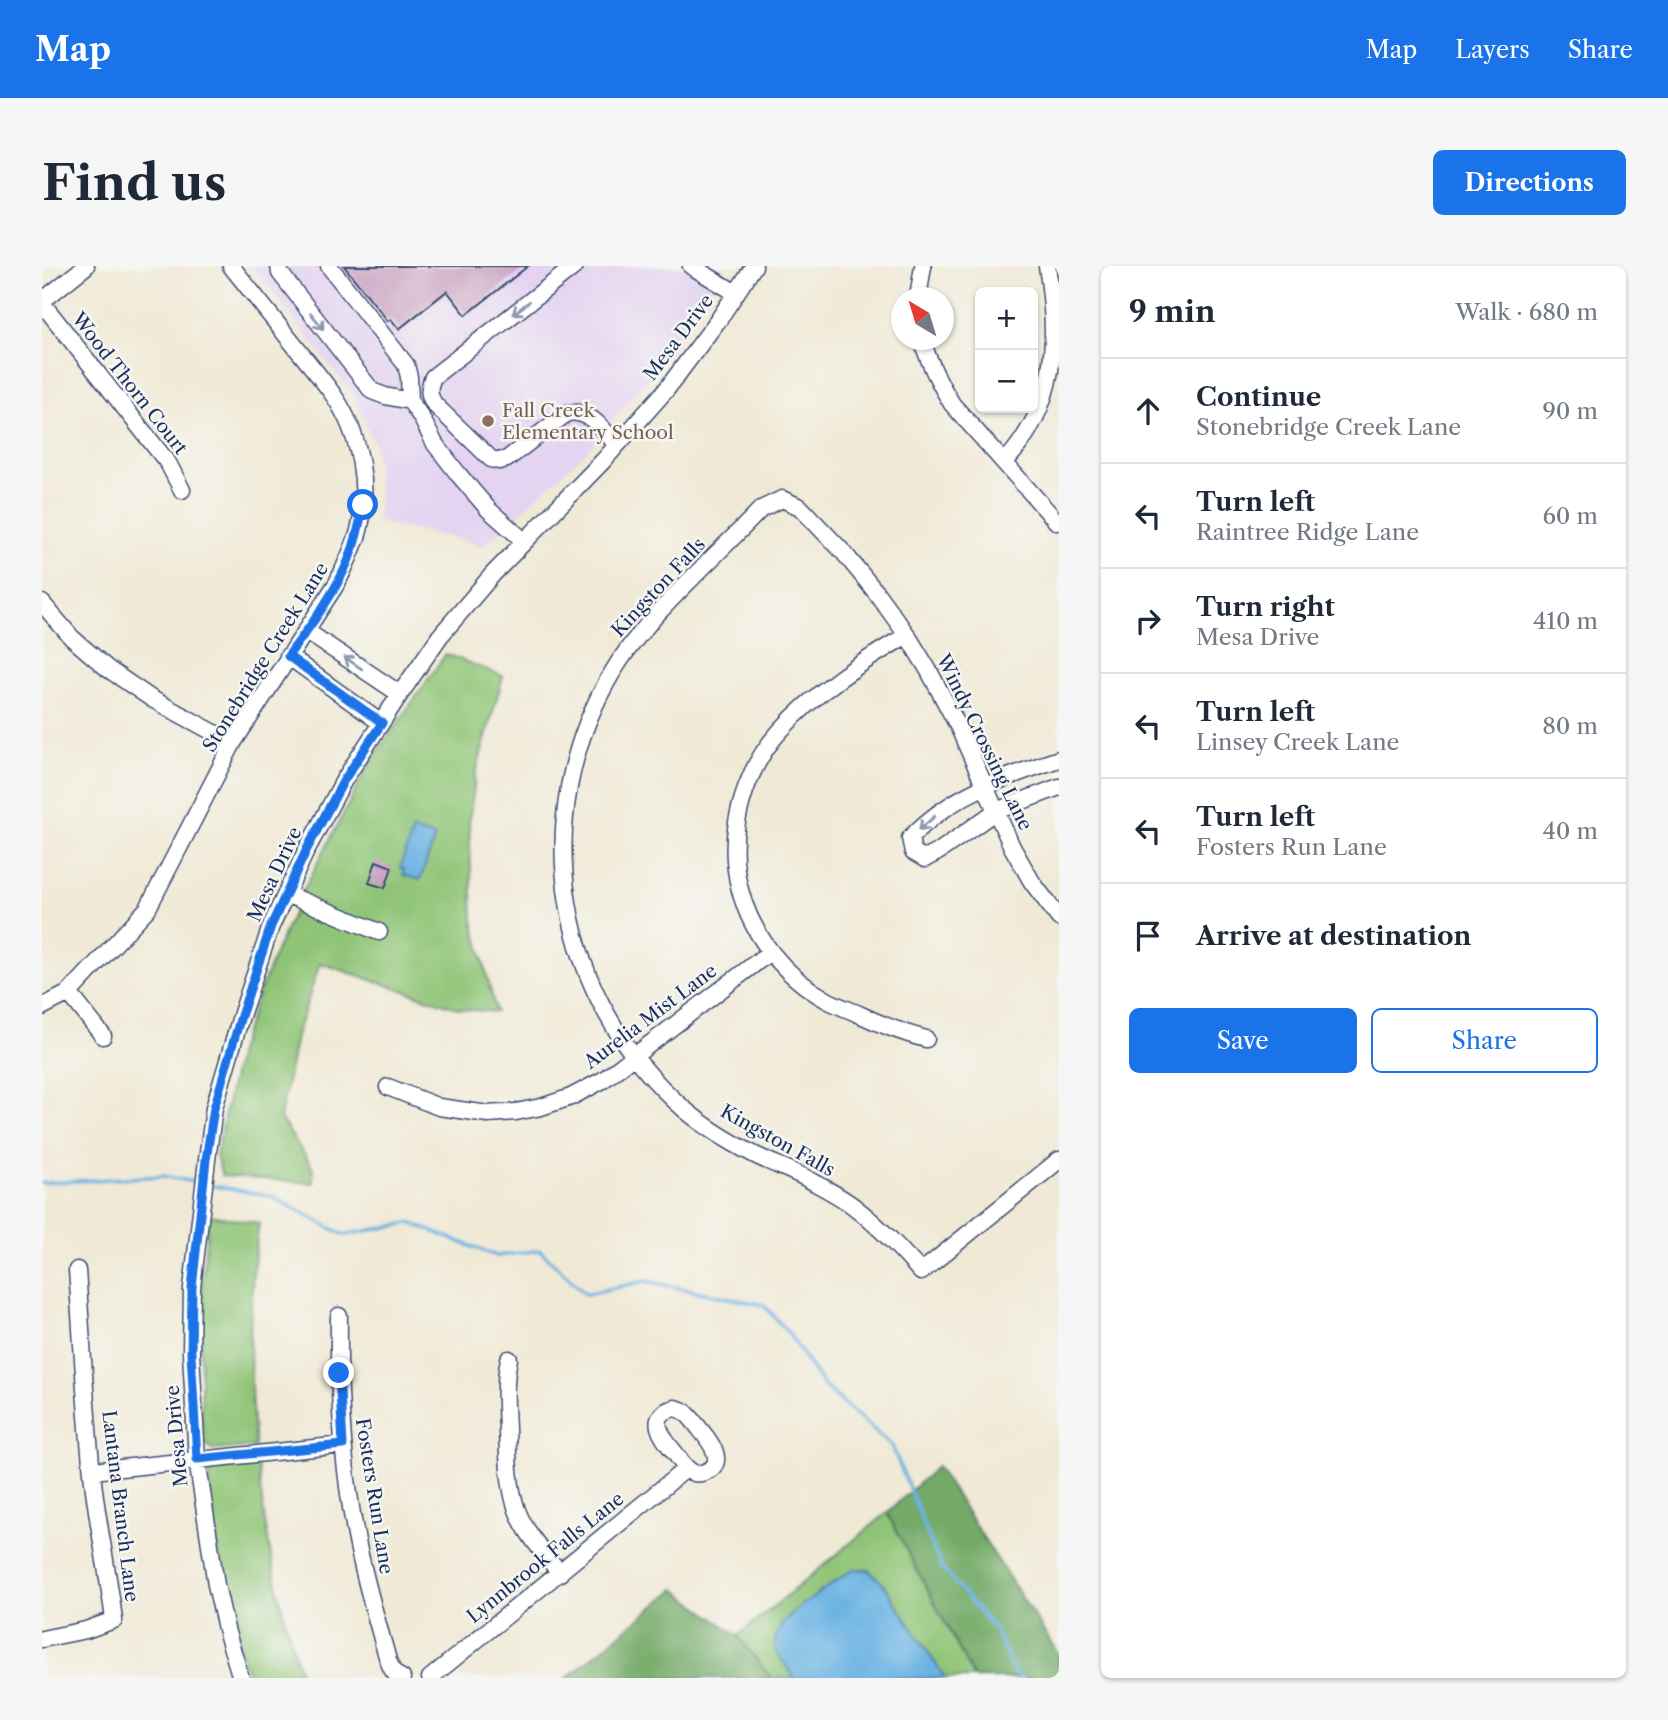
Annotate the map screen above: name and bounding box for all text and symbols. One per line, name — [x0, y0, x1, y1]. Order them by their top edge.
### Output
text: Map — [35, 29, 111, 70]
text: Map — [1366, 35, 1417, 64]
text: Layers — [1455, 35, 1530, 64]
text: Share — [1568, 35, 1633, 64]
button: Directions — [1433, 150, 1626, 215]
text: Find us — [42, 152, 226, 213]
north arrow — [891, 287, 954, 350]
map controls — [975, 287, 1038, 413]
button: + — [975, 287, 1038, 350]
street label: Mesa Drive — [639, 290, 718, 385]
text: 9 min — [1129, 293, 1216, 330]
text: Walk · 680 m — [1455, 298, 1598, 326]
one-way arrow — [513, 301, 531, 316]
street label: Wood Thorn Court — [66, 307, 192, 459]
one-way arrow — [310, 312, 325, 330]
button: − — [975, 350, 1038, 413]
text: Continue — [1196, 381, 1321, 413]
icon: ahead — [1129, 392, 1167, 430]
text: 90 m — [1542, 397, 1598, 425]
place label: Fall Creek Elementary School — [502, 399, 674, 444]
marker: Fall Creek Elementary School — [480, 413, 496, 429]
text: Stonebridge Creek Lane — [1196, 413, 1461, 441]
text: Turn left — [1196, 486, 1315, 518]
route start — [347, 489, 378, 520]
icon: left — [1129, 497, 1167, 535]
text: 60 m — [1542, 502, 1598, 530]
text: Raintree Ridge Lane — [1196, 518, 1419, 546]
street label: Kingston Falls — [607, 533, 710, 642]
street label: Stonebridge Creek Lane — [198, 558, 333, 756]
text: Turn right — [1196, 591, 1335, 623]
icon: right — [1129, 602, 1167, 640]
text: 410 m — [1533, 607, 1598, 635]
text: Mesa Drive — [1196, 623, 1319, 651]
street label: Windy Crossing Lane — [931, 649, 1037, 834]
one-way arrow — [344, 655, 363, 670]
text: Turn left — [1196, 696, 1315, 728]
icon: left — [1129, 707, 1167, 745]
text: 80 m — [1542, 712, 1598, 740]
text: Linsey Creek Lane — [1196, 728, 1399, 756]
text: Turn left — [1196, 801, 1315, 833]
icon: left — [1129, 812, 1167, 850]
one-way arrow — [918, 815, 936, 831]
text: 40 m — [1543, 817, 1598, 845]
street label: Mesa Drive — [242, 823, 306, 925]
text: Fosters Run Lane — [1196, 833, 1387, 861]
icon: arrive — [1129, 917, 1167, 955]
text: Arrive at destination — [1196, 920, 1471, 952]
street label: Aurelia Mist Lane — [579, 959, 721, 1074]
button: Save — [1129, 1008, 1357, 1073]
button: Share — [1371, 1008, 1598, 1073]
street label: Kingston Falls — [717, 1100, 839, 1181]
route end — [323, 1357, 354, 1388]
street label: Mesa Drive — [161, 1384, 192, 1488]
street label: Lantana Branch Lane — [97, 1409, 144, 1603]
street label: Fosters Run Lane — [351, 1416, 398, 1576]
street label: Lynnbrook Falls Lane — [462, 1487, 628, 1628]

